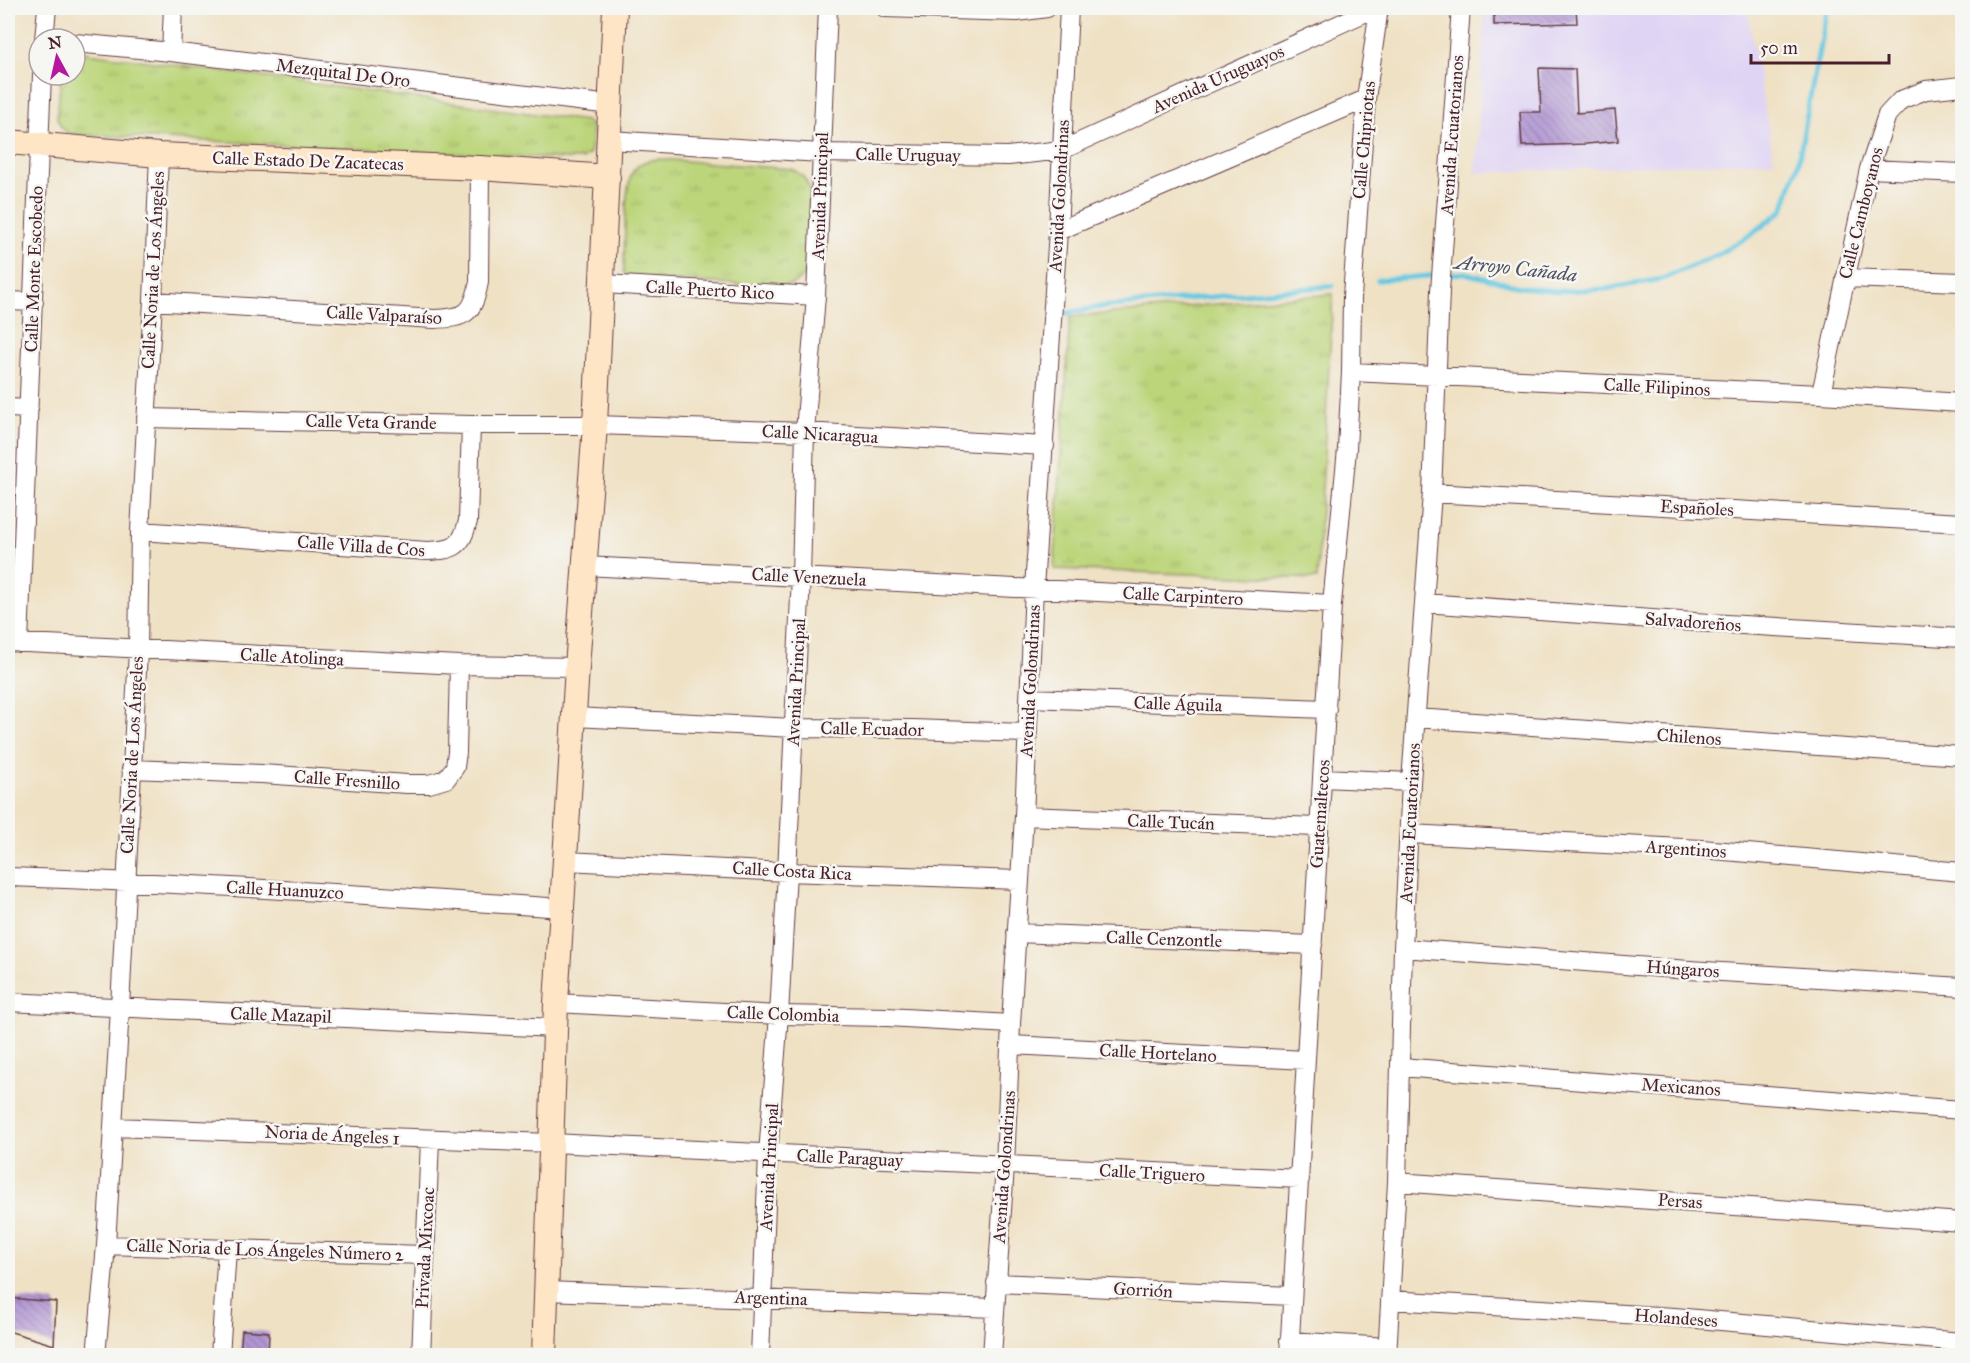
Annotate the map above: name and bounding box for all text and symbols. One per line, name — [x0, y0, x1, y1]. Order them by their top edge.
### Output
north arrow — [27, 27, 87, 87]
scale bar — [1751, 27, 1889, 65]
text: N — [47, 32, 63, 53]
text: 50 m — [1760, 37, 1798, 59]
street label: Avenida Uruguayos — [1148, 40, 1288, 119]
street label: Mezquital De Oro — [274, 54, 411, 93]
street label: Avenida Ecuatorianos — [1435, 54, 1469, 217]
street label: Calle Chipriotas — [1348, 80, 1380, 200]
street label: Avenida Golondrinas — [1044, 119, 1074, 274]
street label: Avenida Principal — [807, 131, 833, 261]
street label: Calle Uruguay — [855, 143, 961, 168]
street label: Calle Camboyanos — [1834, 145, 1888, 281]
street label: Calle Estado De Zacatecas — [212, 147, 404, 175]
street label: Calle Noria de Los Ángeles — [135, 170, 170, 370]
street label: Calle Monte Escobedo — [20, 185, 48, 353]
water label: Arroyo Cañada — [1451, 249, 1579, 286]
street label: Calle Puerto Rico — [645, 276, 775, 304]
street label: Calle Valparaíso — [325, 301, 443, 329]
street label: Calle Filipinos — [1603, 373, 1711, 401]
street label: Calle Veta Grande — [305, 410, 437, 434]
street label: Calle Nicaragua — [761, 420, 879, 449]
street label: Españoles — [1660, 495, 1734, 521]
street label: Calle Villa de Cos — [296, 531, 426, 561]
street label: Calle Venezuela — [751, 563, 867, 591]
street label: Calle Carpintero — [1122, 582, 1244, 610]
street label: Avenida Golondrinas — [1015, 604, 1045, 759]
street label: Salvadoreños — [1644, 608, 1742, 636]
street label: Avenida Principal — [782, 617, 810, 748]
street label: Calle Atolinga — [239, 643, 345, 672]
street label: Calle Noria de Los Ángeles — [114, 655, 149, 855]
street label: Calle Águila — [1133, 689, 1223, 718]
street label: Calle Ecuador — [820, 717, 924, 741]
street label: Chilenos — [1656, 724, 1722, 750]
street label: Avenida Ecuatorianos — [1395, 742, 1425, 905]
street label: Guatemaltecos — [1305, 759, 1335, 869]
street label: Calle Fresnillo — [293, 765, 401, 795]
street label: Calle Tucán — [1127, 809, 1215, 835]
street label: Argentinos — [1644, 835, 1727, 864]
street label: Calle Costa Rica — [732, 857, 853, 885]
street label: Calle Huanuzco — [226, 876, 344, 904]
street label: Calle Cenzontle — [1106, 926, 1222, 952]
street label: Húngaros — [1646, 955, 1720, 984]
street label: Calle Colombia — [726, 1001, 840, 1027]
street label: Calle Mazapil — [230, 1002, 332, 1028]
street label: Calle Hortelano — [1099, 1039, 1217, 1067]
street label: Mexicanos — [1641, 1073, 1721, 1101]
street label: Avenida Golondrinas — [988, 1090, 1020, 1245]
street label: Avenida Principal — [755, 1102, 783, 1233]
street label: Noria de Ángeles 1 — [264, 1118, 400, 1151]
street label: Calle Paraguay — [796, 1144, 904, 1173]
street label: Calle Triguero — [1098, 1159, 1206, 1188]
street label: Privada Mixcoac — [411, 1186, 439, 1309]
street label: Persas — [1657, 1188, 1703, 1214]
street label: Calle Noria de Los Ángeles Número 2 — [126, 1232, 404, 1267]
street label: Gorrión — [1113, 1277, 1174, 1303]
street label: Argentina — [733, 1286, 808, 1311]
street label: Holandeses — [1633, 1304, 1719, 1332]

